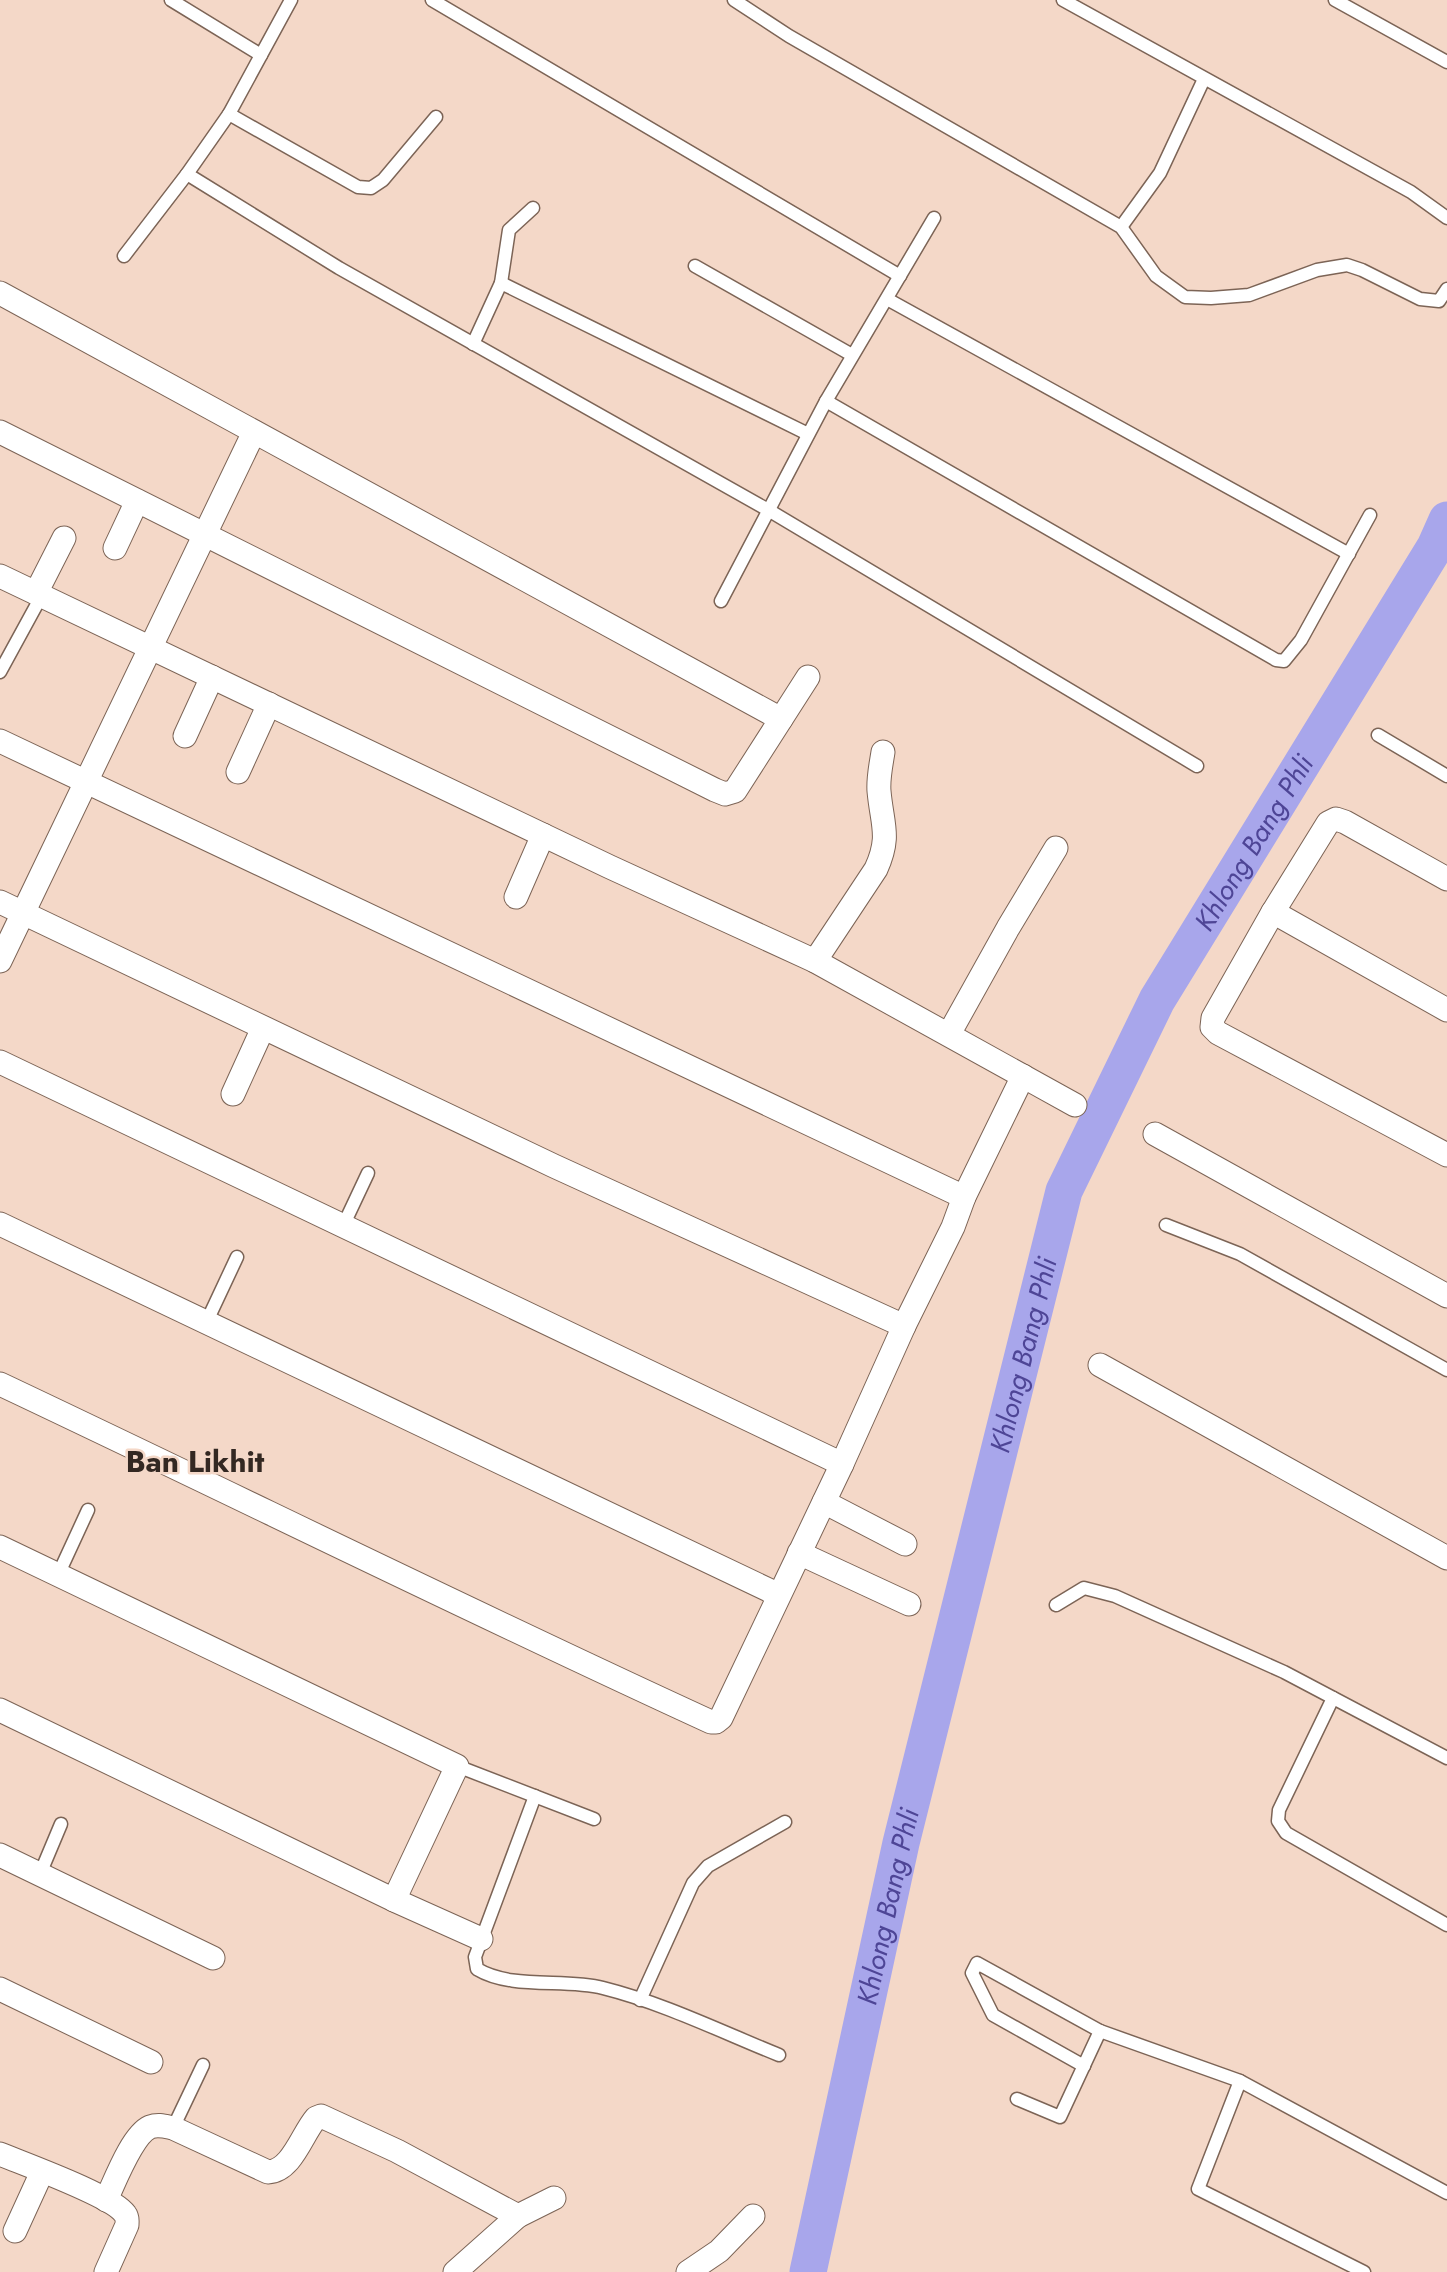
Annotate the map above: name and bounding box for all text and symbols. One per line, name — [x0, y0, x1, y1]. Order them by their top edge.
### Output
water label: Khlong Bang Phli — [1184, 746, 1324, 939]
water label: Khlong Bang Phli — [979, 1252, 1068, 1457]
district label: Ban Likhit — [126, 1440, 265, 1483]
water label: Khlong Bang Phli — [846, 1803, 930, 2009]

